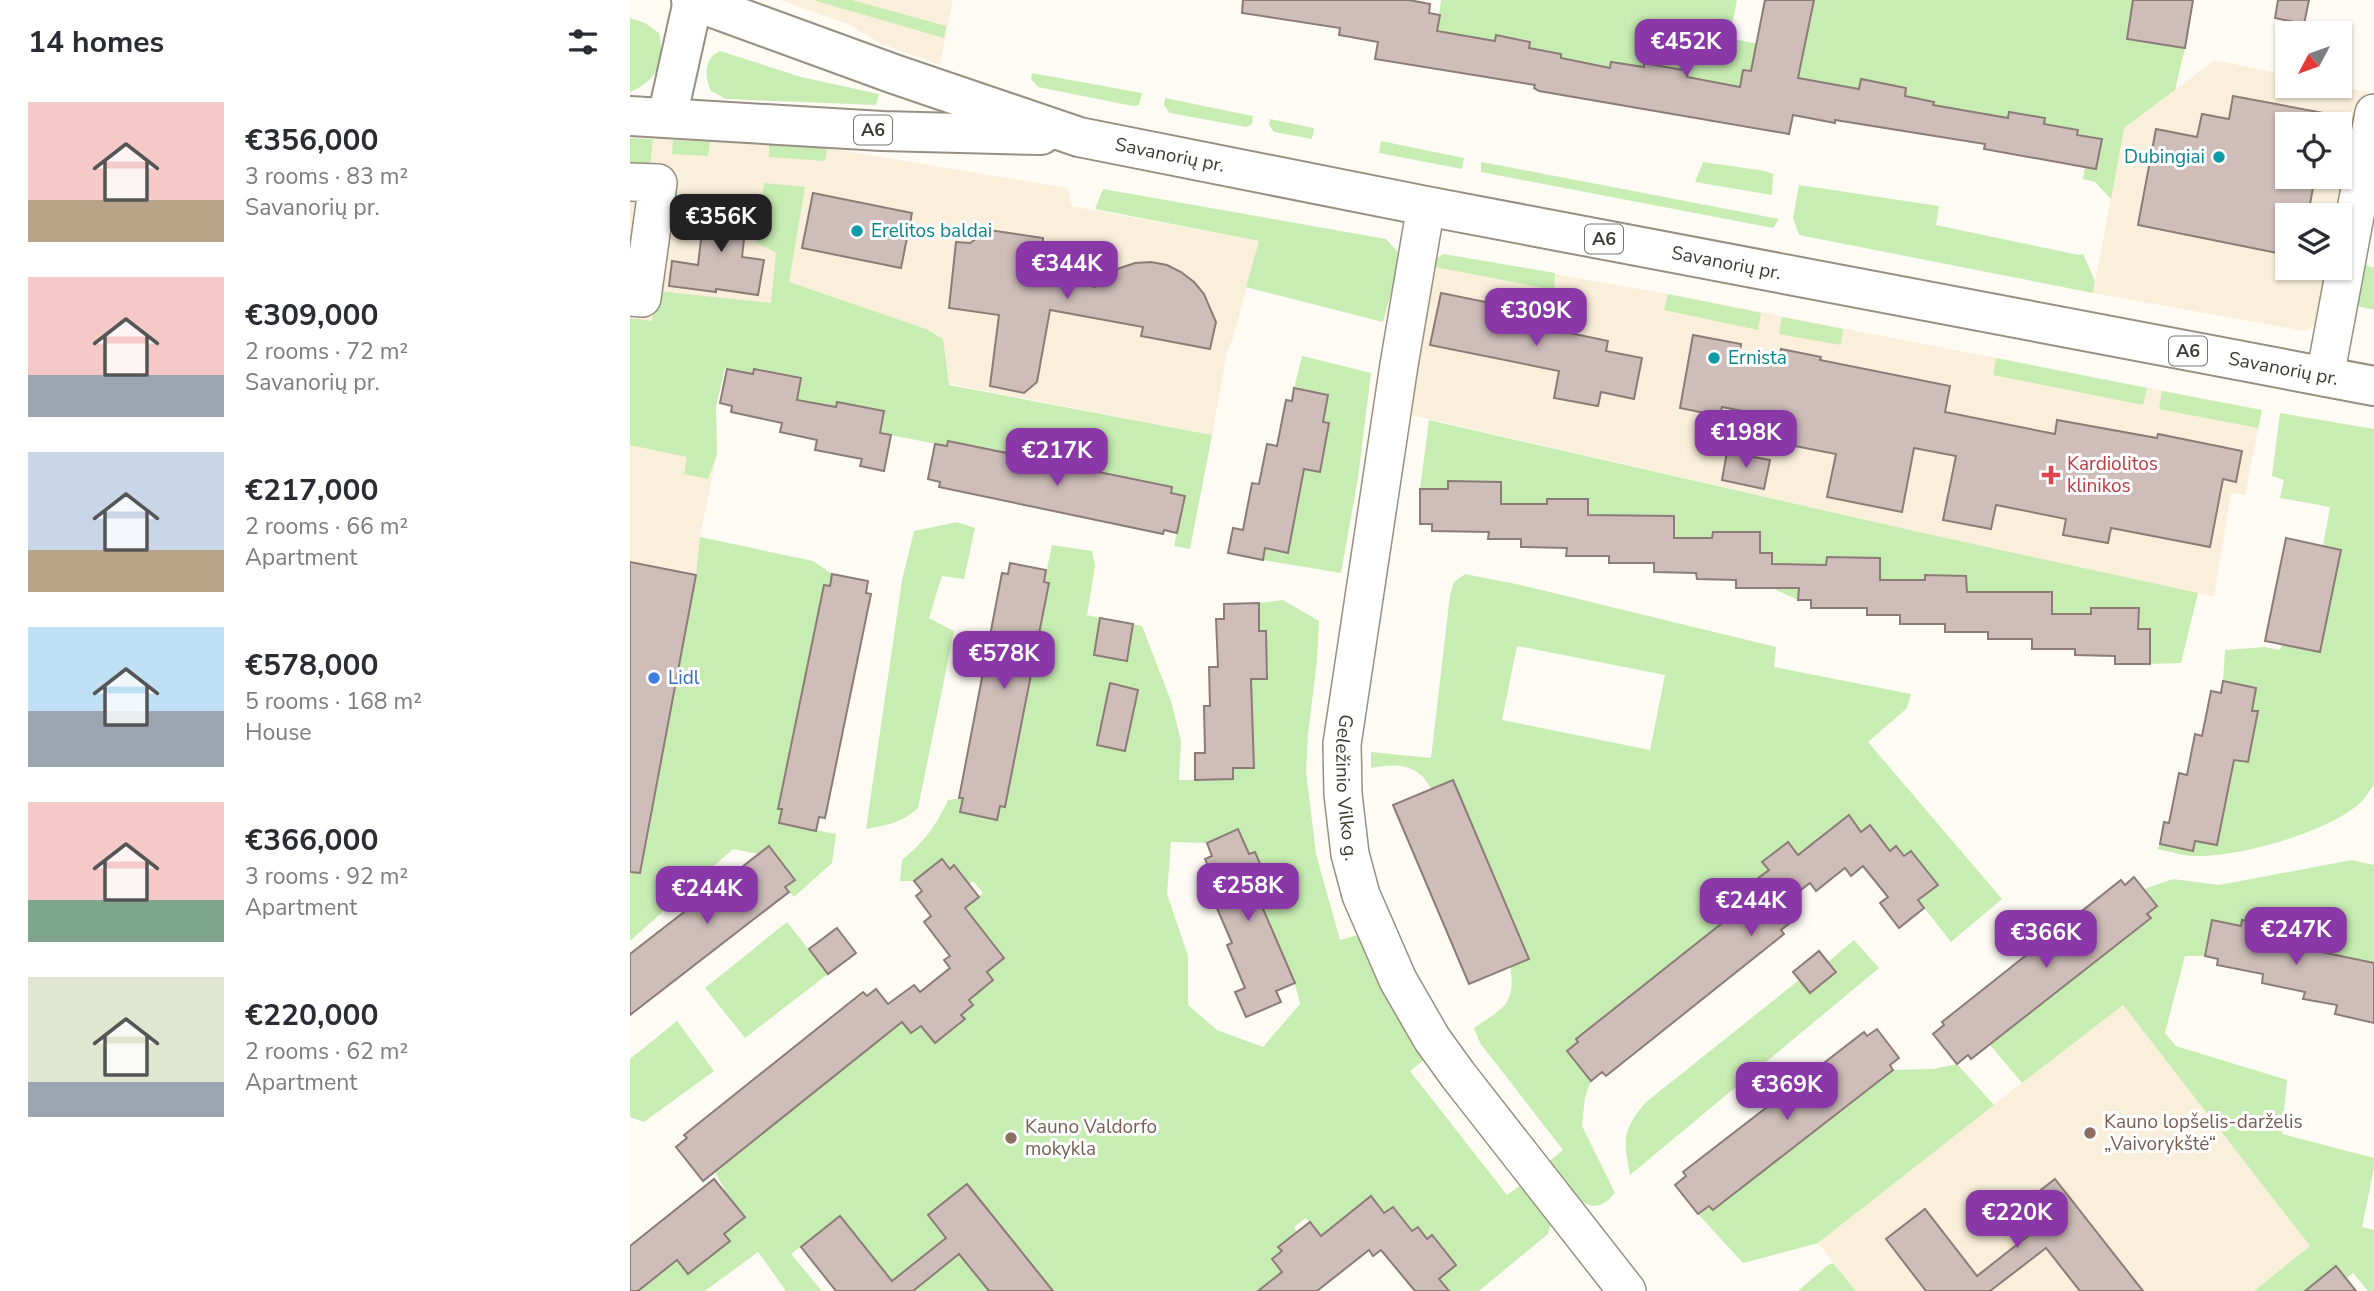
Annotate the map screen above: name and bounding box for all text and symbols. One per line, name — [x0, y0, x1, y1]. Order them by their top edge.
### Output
pin: €452K — [1637, 20, 1735, 79]
north arrow — [2275, 21, 2352, 98]
map controls — [2275, 21, 2352, 280]
text: 14 homes — [28, 22, 164, 63]
icon: filters — [564, 23, 602, 61]
text: €452K — [1651, 26, 1721, 57]
button: locate — [2275, 112, 2352, 189]
road number: A6 — [854, 116, 892, 145]
text: €356,000 — [245, 120, 378, 161]
icon: home — [84, 130, 168, 214]
street label: Savanorių pr. — [1113, 131, 1227, 179]
place label: Dubingiai — [2124, 144, 2205, 170]
marker: Dubingiai — [2211, 149, 2227, 165]
text: 3 rooms · 83 m² — [245, 161, 408, 192]
text: Savanorių pr. — [245, 192, 380, 223]
pin: €356K — [672, 194, 770, 254]
text: €356K — [686, 201, 756, 232]
button: layers — [2275, 203, 2352, 280]
place label: Erelitos baldai — [871, 218, 992, 244]
marker: Erelitos baldai — [849, 223, 865, 239]
road number: A6 — [1585, 225, 1623, 254]
street label: Savanorių pr. — [1669, 240, 1783, 286]
pin: €344K — [1018, 242, 1116, 301]
text: €344K — [1032, 248, 1102, 279]
pin: €309K — [1487, 288, 1585, 348]
text: €309,000 — [245, 295, 378, 336]
text: €309K — [1501, 295, 1571, 326]
icon: home — [84, 305, 168, 389]
text: 2 rooms · 72 m² — [245, 336, 408, 367]
road number: A6 — [2169, 337, 2207, 366]
place label: Ernista — [1728, 345, 1787, 371]
street label: Savanorių pr. — [2226, 346, 2341, 392]
marker: Ernista — [1706, 350, 1722, 366]
text: Savanorių pr. — [245, 367, 380, 398]
pin: €198K — [1697, 410, 1795, 470]
text: €198K — [1711, 417, 1781, 448]
pin: €217K — [1008, 428, 1106, 488]
text: €217K — [1022, 435, 1092, 466]
place label: Kardiolitos klinikos — [2067, 451, 2158, 499]
marker: Kardiolitos klinikos — [2041, 465, 2061, 485]
text: €217,000 — [245, 470, 378, 511]
icon: home — [84, 480, 168, 564]
text: 2 rooms · 66 m² — [245, 511, 408, 542]
text: Apartment — [245, 542, 357, 573]
pin: €578K — [955, 632, 1053, 691]
text: €578K — [969, 638, 1039, 669]
text: €578,000 — [245, 645, 378, 686]
icon: home — [84, 655, 168, 739]
place label: Lidl — [668, 665, 700, 691]
marker: Lidl — [646, 670, 662, 686]
text: 5 rooms · 168 m² — [245, 686, 422, 717]
street label: Geležinio Vilko g. — [1329, 712, 1364, 864]
text: House — [245, 717, 312, 748]
text: €366,000 — [245, 820, 378, 861]
icon: home — [84, 830, 168, 914]
text: 3 rooms · 92 m² — [245, 861, 408, 892]
pin: €258K — [1199, 864, 1297, 923]
pin: €244K — [658, 866, 756, 926]
text: €258K — [1213, 870, 1283, 901]
text: €244K — [672, 873, 742, 904]
pin: €244K — [1702, 878, 1800, 938]
text: €244K — [1716, 885, 1786, 916]
text: Apartment — [245, 892, 357, 923]
pin: €247K — [2247, 908, 2345, 967]
pin: €366K — [1997, 911, 2095, 970]
text: €247K — [2261, 914, 2331, 945]
text: €366K — [2011, 917, 2081, 948]
text: €220,000 — [245, 995, 378, 1036]
icon: home — [84, 1005, 168, 1089]
text: 2 rooms · 62 m² — [245, 1036, 408, 1067]
pin: €369K — [1738, 1062, 1836, 1122]
text: Apartment — [245, 1067, 357, 1098]
text: €369K — [1752, 1069, 1822, 1100]
place label: Kauno lopšelis-darželis „Vaivorykštė“ — [2104, 1109, 2303, 1157]
place label: Kauno Valdorfo mokykla — [1025, 1114, 1157, 1162]
marker: Kauno lopšelis-darželis „Vaivorykštė“ — [2082, 1125, 2098, 1141]
marker: Kauno Valdorfo mokykla — [1003, 1130, 1019, 1146]
pin: €220K — [1968, 1190, 2066, 1250]
text: €220K — [1982, 1197, 2052, 1228]

